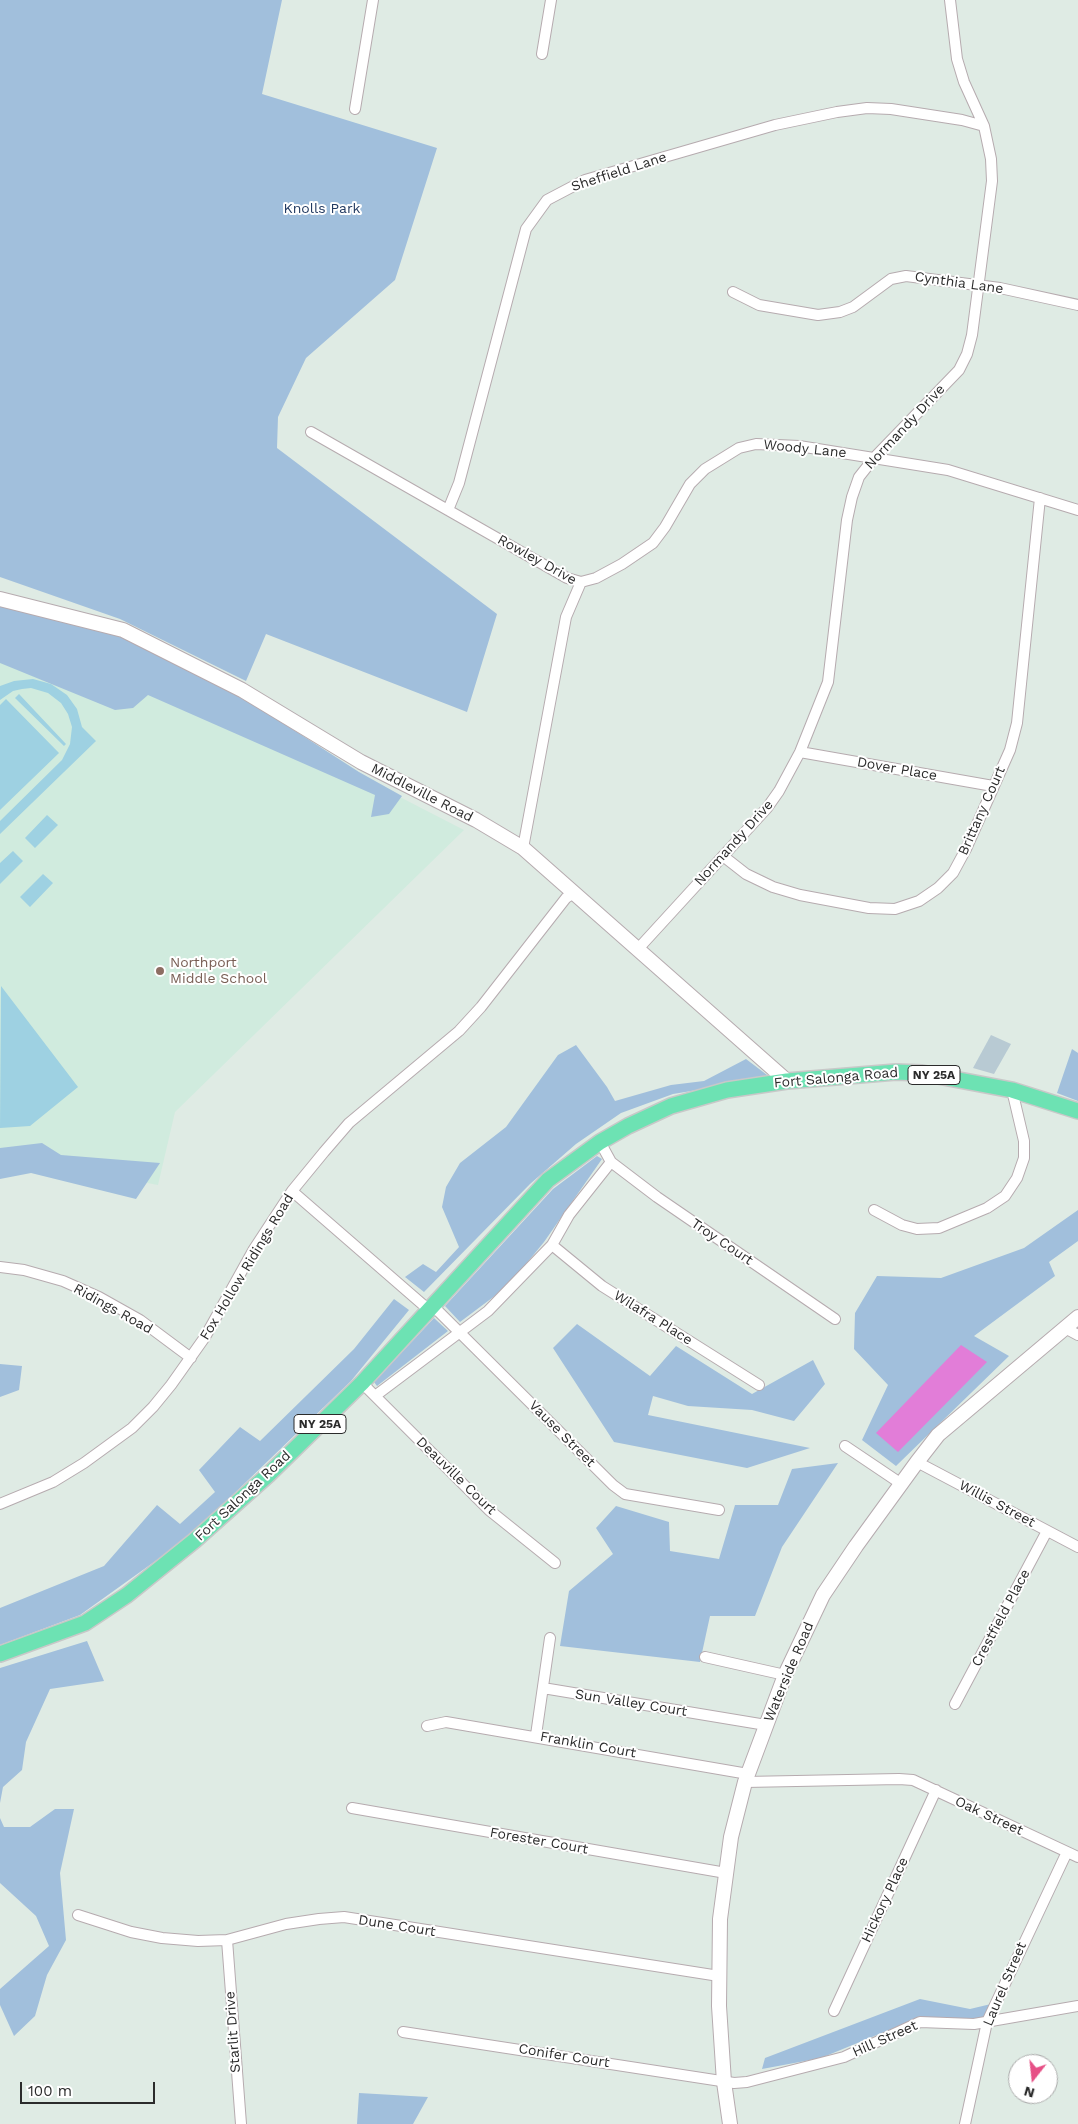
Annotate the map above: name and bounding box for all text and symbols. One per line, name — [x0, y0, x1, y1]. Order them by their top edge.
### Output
street label: Sheffield Lane — [569, 149, 669, 195]
park label: Knolls Park — [283, 201, 361, 217]
street label: Cynthia Lane — [914, 268, 1004, 298]
street label: Normandy Drive — [861, 381, 949, 473]
street label: Woody Lane — [763, 436, 847, 462]
street label: Rowley Drive — [495, 531, 579, 589]
street label: Dover Place — [856, 754, 938, 784]
street label: Middleville Road — [368, 760, 476, 826]
street label: Brittany Court — [955, 764, 1009, 858]
street label: Normandy Drive — [691, 797, 777, 889]
place label: Northport Middle School — [170, 955, 267, 988]
marker: Northport Middle School — [154, 965, 166, 977]
street label: Fort Salonga Road — [773, 1064, 899, 1092]
road number: NY 25A — [908, 1066, 960, 1084]
street label: Fox Hollow Ridings Road — [197, 1191, 297, 1343]
street label: Troy Court — [688, 1215, 756, 1269]
street label: Ridings Road — [70, 1280, 156, 1338]
street label: Wilafra Place — [611, 1287, 695, 1349]
street label: Vause Street — [525, 1397, 599, 1471]
road number: NY 25A — [294, 1415, 346, 1434]
street label: Deauville Court — [412, 1434, 500, 1518]
street label: Fort Salonga Road — [192, 1447, 294, 1545]
street label: Willis Street — [956, 1477, 1038, 1531]
street label: Crestfield Place — [968, 1566, 1034, 1670]
street label: Waterside Road — [760, 1620, 818, 1724]
street label: Sun Valley Court — [574, 1686, 688, 1720]
street label: Franklin Court — [539, 1728, 637, 1762]
street label: Oak Street — [952, 1793, 1026, 1839]
street label: Forester Court — [489, 1824, 589, 1858]
street label: Hickory Place — [858, 1855, 912, 1945]
street label: Dune Court — [357, 1912, 437, 1940]
street label: Laurel Street — [980, 1939, 1030, 2029]
street label: Starlit Drive — [222, 1991, 244, 2073]
street label: Hill Street — [850, 2017, 920, 2061]
street label: Conifer Court — [517, 2041, 611, 2071]
north arrow — [1008, 2054, 1058, 2104]
scale bar — [22, 2072, 158, 2104]
text: 100 m — [28, 2082, 72, 2100]
text: N — [1022, 2083, 1036, 2102]

